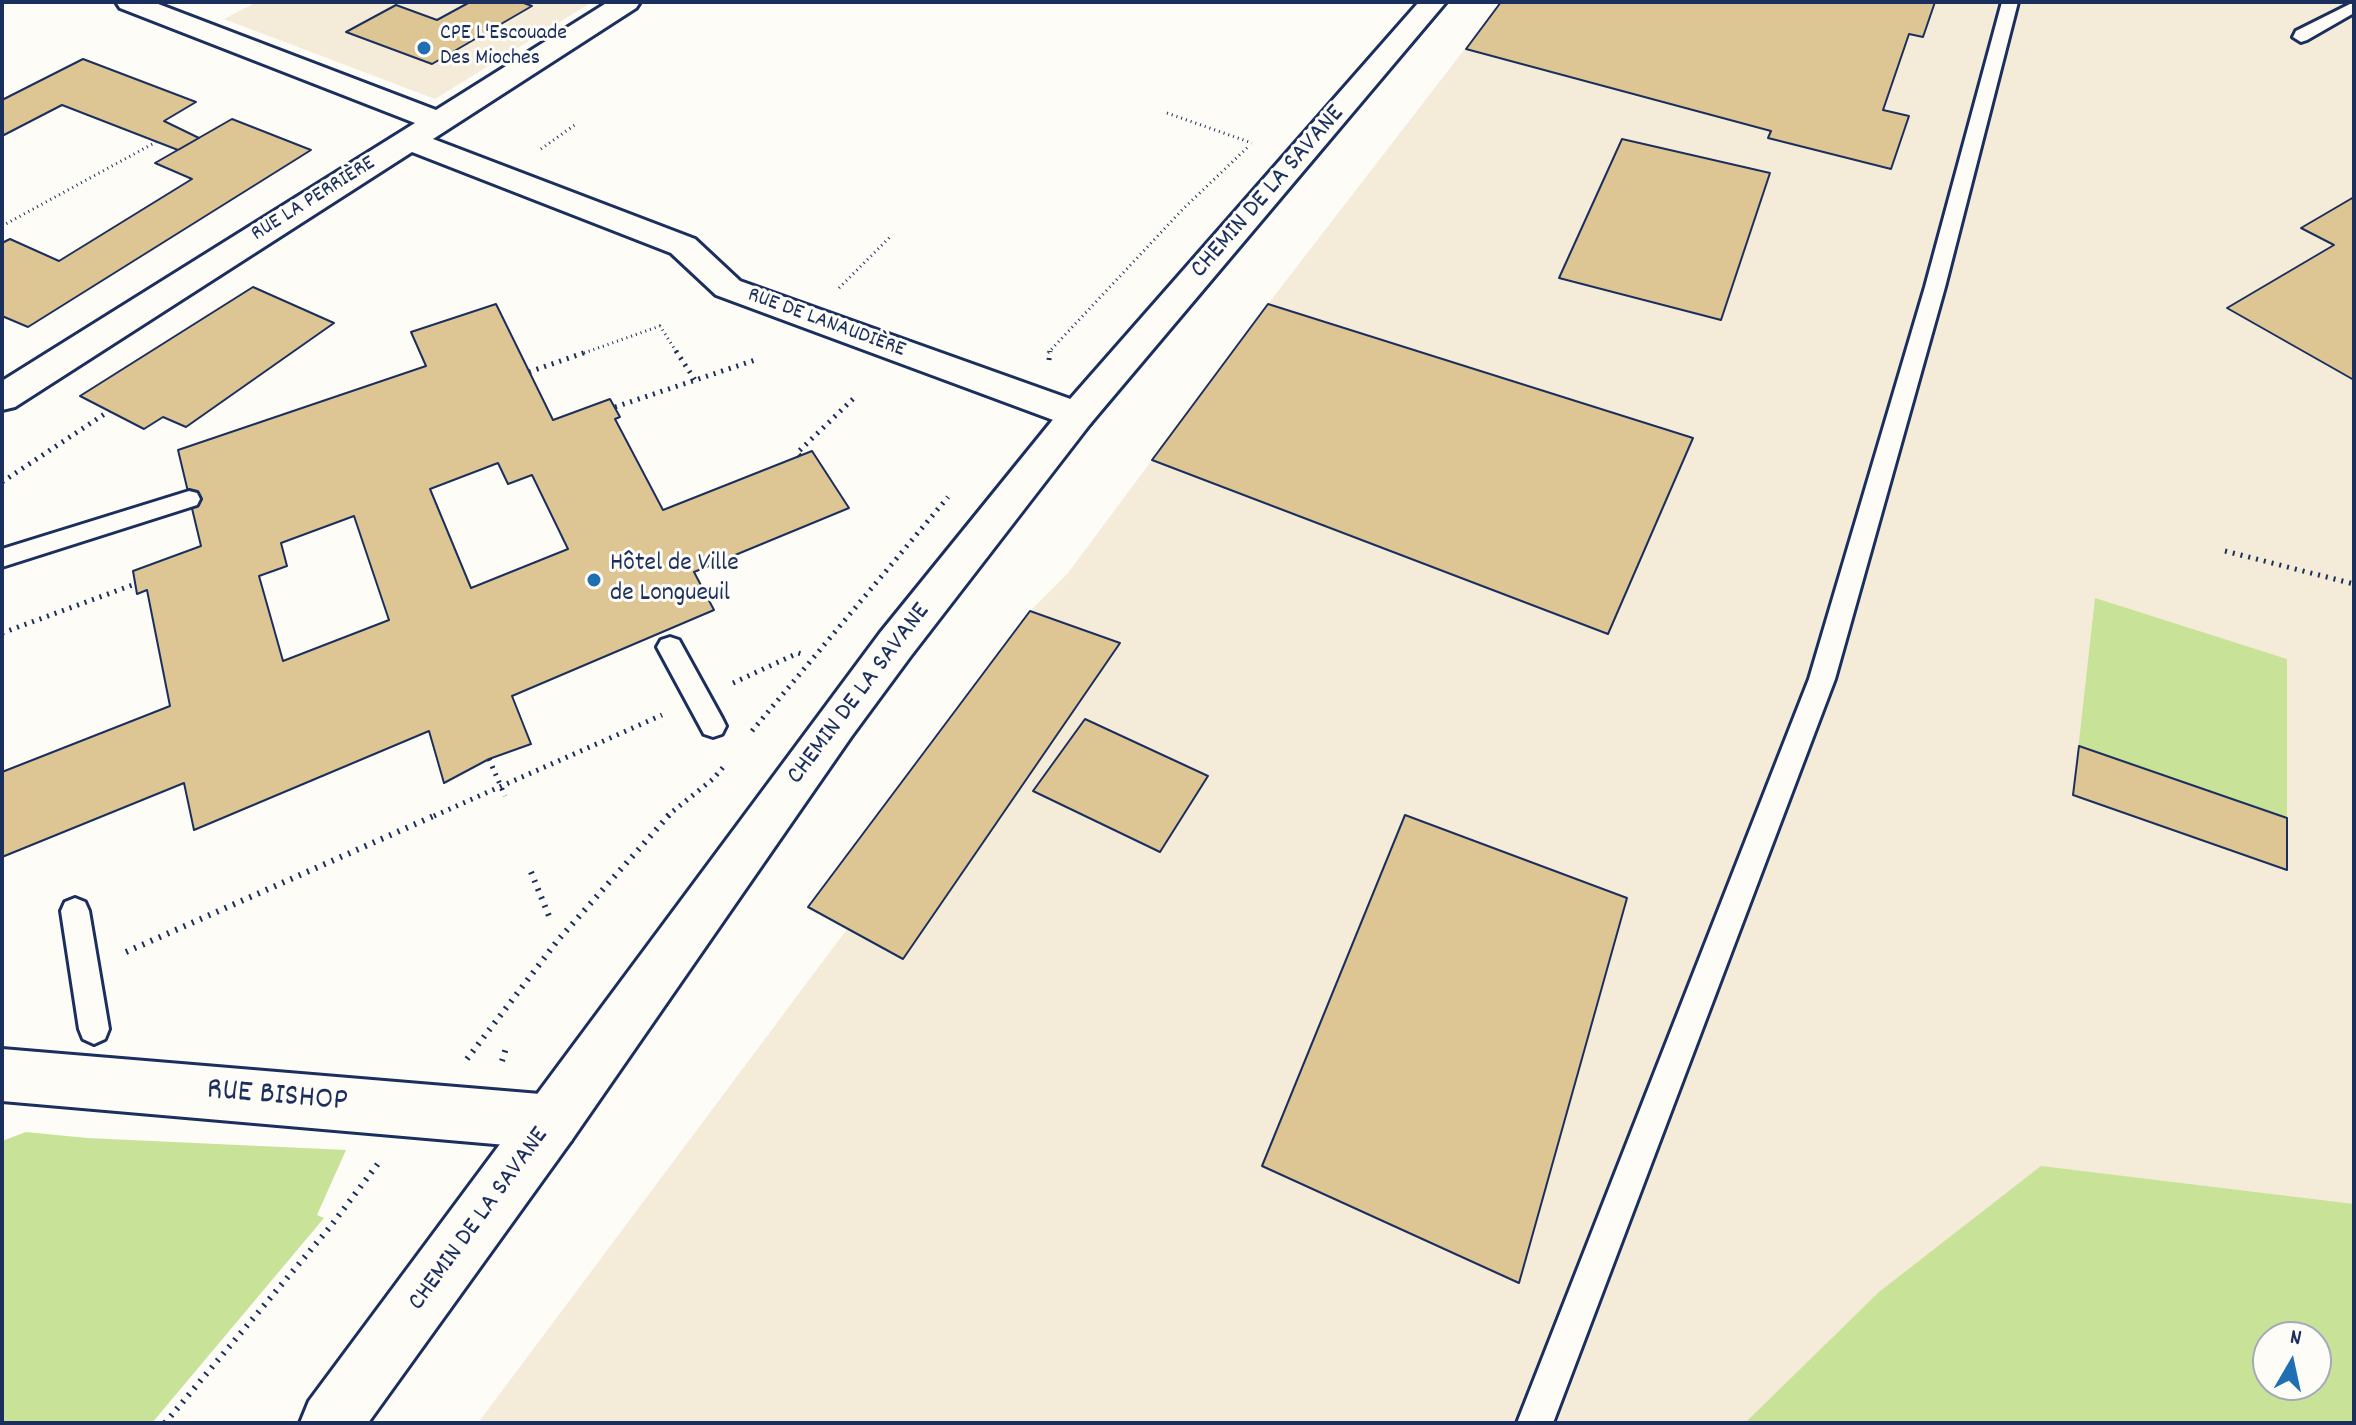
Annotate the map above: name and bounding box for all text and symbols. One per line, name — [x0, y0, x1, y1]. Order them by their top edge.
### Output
place label: CPE L'Escouade Des Mioches — [440, 22, 567, 74]
marker: CPE L'Escouade Des Mioches — [415, 39, 433, 57]
street label: CHEMIN DE LA SAVANE — [1185, 100, 1353, 286]
street label: RUE LA PERRIÈRE — [247, 151, 381, 249]
street label: RUE DE LANAUDIÈRE — [743, 283, 909, 365]
place label: Hôtel de Ville de Longueuil — [610, 549, 739, 610]
marker: Hôtel de Ville de Longueuil — [585, 571, 603, 589]
street label: CHEMIN DE LA SAVANE — [782, 598, 938, 792]
street label: RUE BISHOP — [205, 1073, 349, 1123]
street label: CHEMIN DE LA SAVANE — [403, 1122, 557, 1318]
north arrow — [2252, 1321, 2332, 1401]
text: N — [2288, 1323, 2303, 1355]

